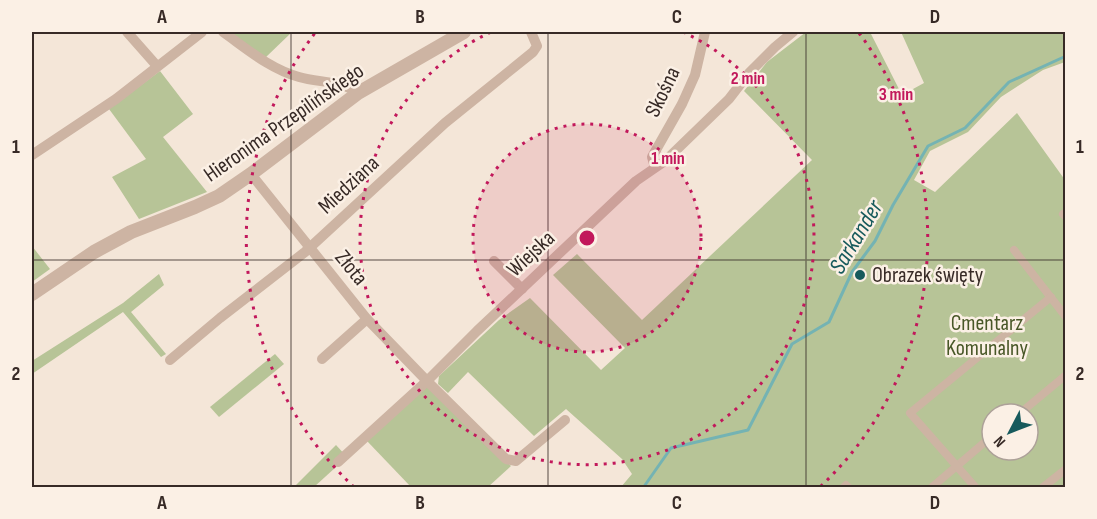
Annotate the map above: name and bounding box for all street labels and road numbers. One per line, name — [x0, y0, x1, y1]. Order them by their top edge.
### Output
street label: Hieronima Przepilińskiego — [199, 58, 369, 188]
street label: Skośna — [639, 63, 687, 121]
street label: Miedziana — [313, 150, 385, 220]
street label: Wiejska — [501, 225, 561, 283]
street label: Złota — [329, 245, 373, 291]

